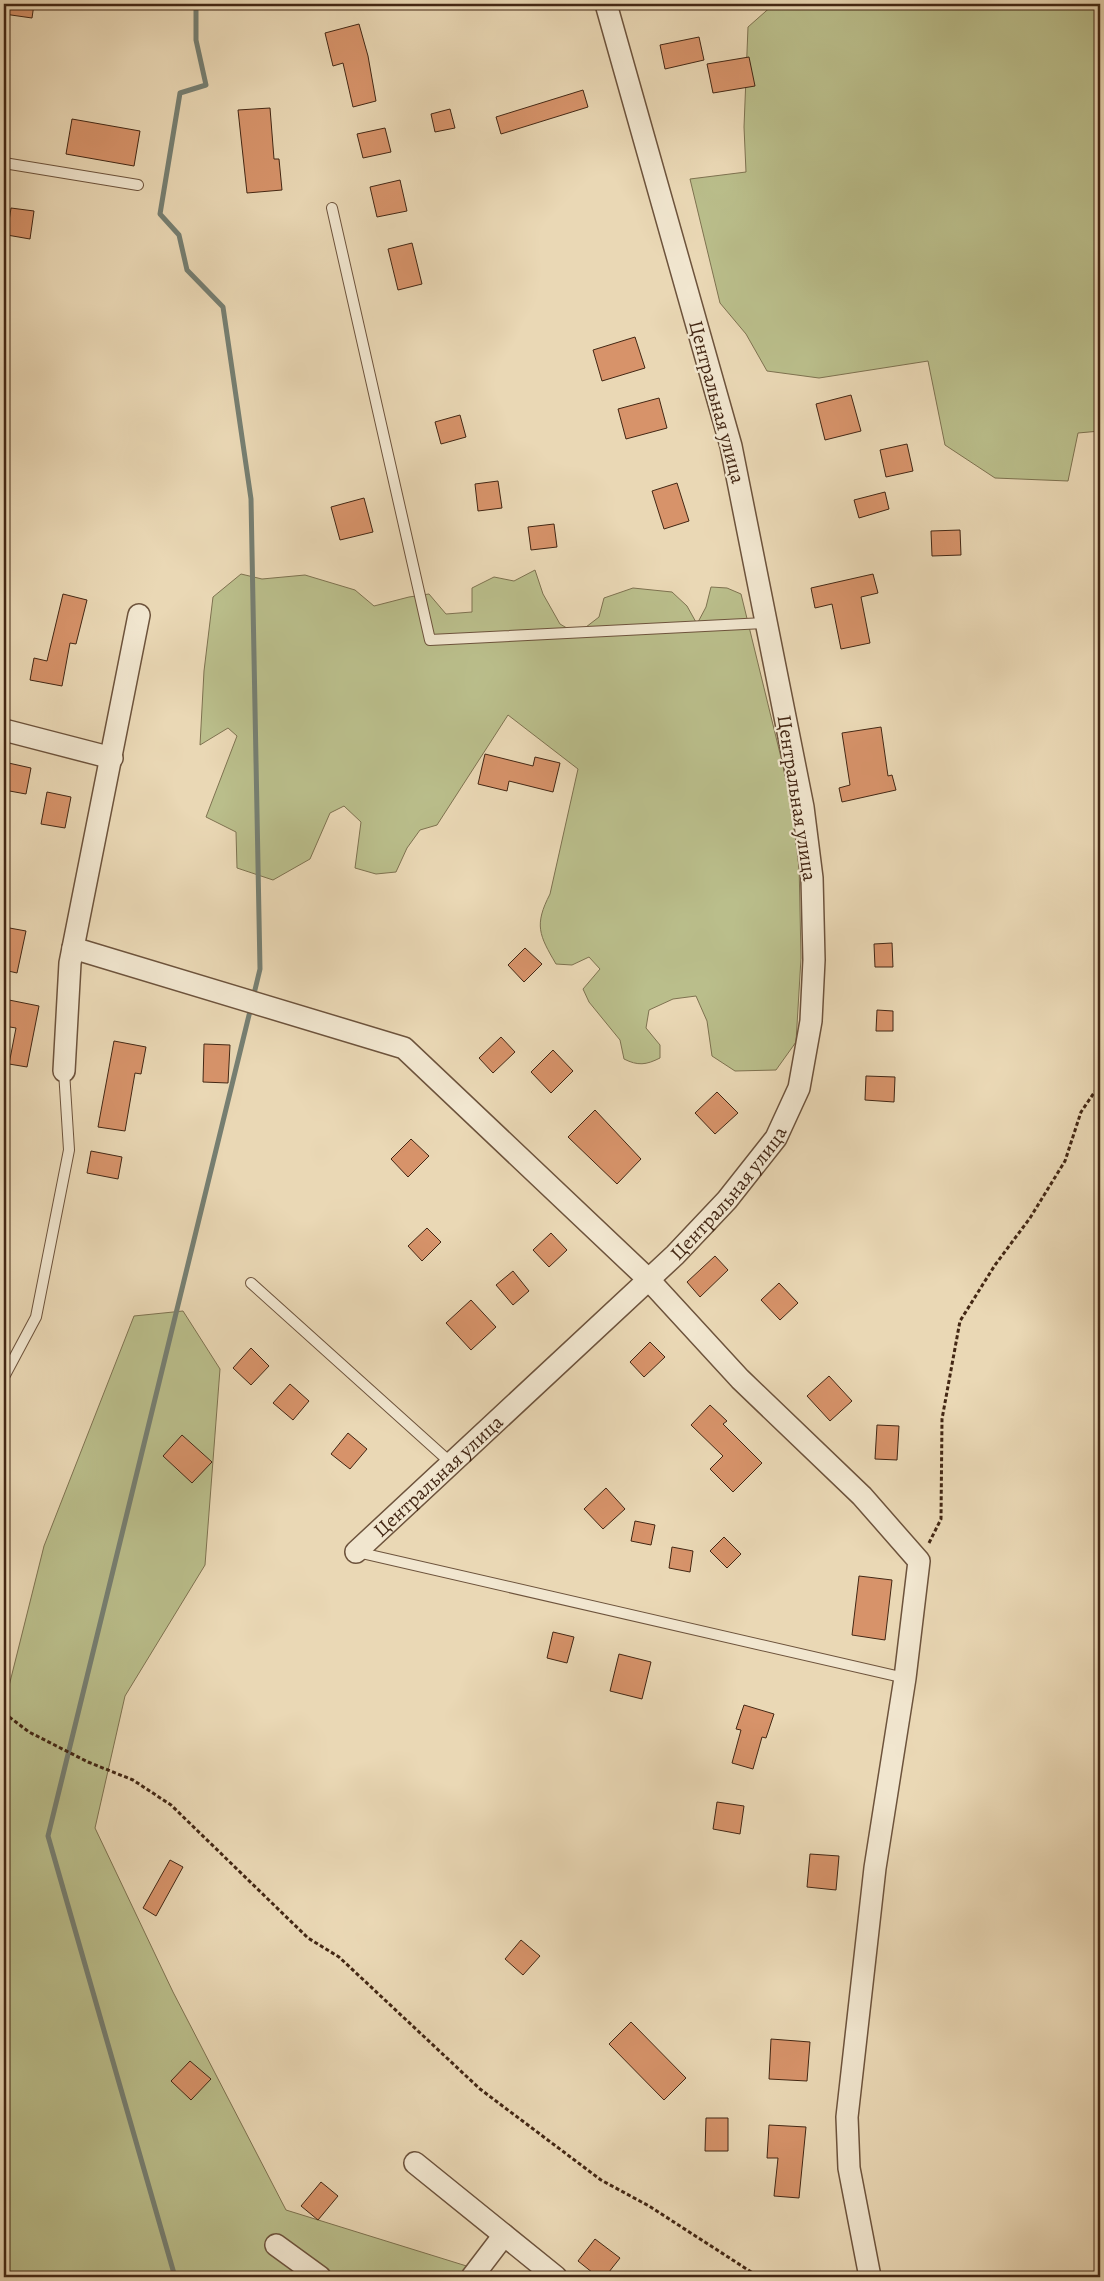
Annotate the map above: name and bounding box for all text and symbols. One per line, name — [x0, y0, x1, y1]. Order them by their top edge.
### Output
street label: Центральная улица — [682, 317, 752, 487]
street label: Центральная улица — [771, 713, 824, 884]
street label: Центральная улица — [664, 1121, 793, 1266]
street label: Центральная улица — [367, 1408, 509, 1543]

